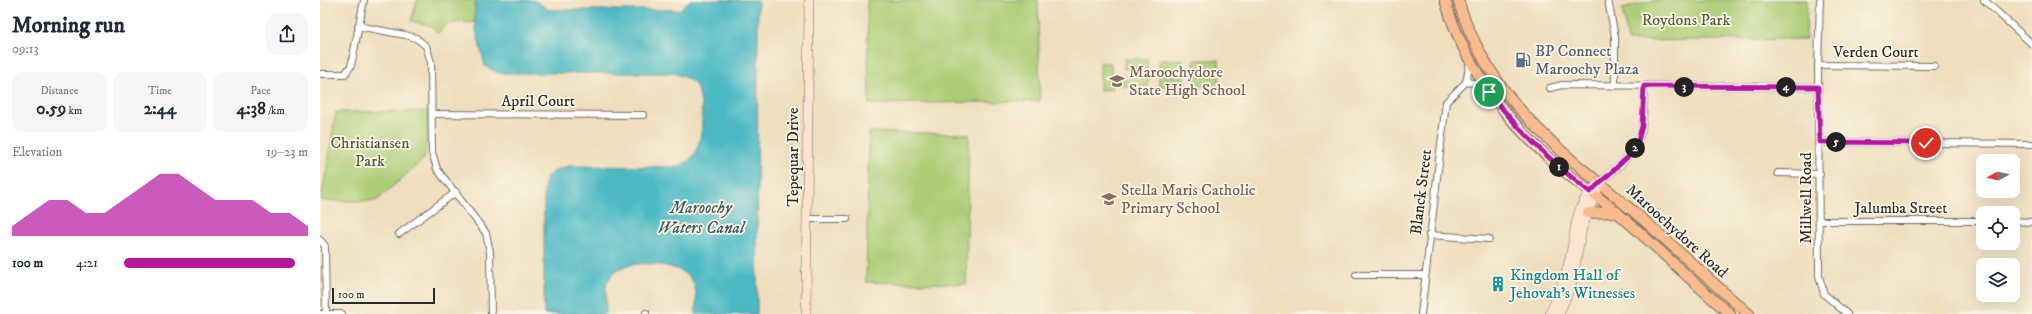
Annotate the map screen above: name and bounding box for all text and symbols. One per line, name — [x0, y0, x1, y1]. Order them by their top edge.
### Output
park label: Roydons Park — [1642, 10, 1730, 30]
text: Morning run — [12, 12, 125, 39]
button: share — [266, 13, 308, 55]
text: 09:13 — [12, 41, 39, 57]
place label: BP Connect Maroochy Plaza — [1535, 41, 1639, 79]
street label: Verden Court — [1832, 42, 1919, 62]
fuel station icon: BP Connect Maroochy Plaza — [1514, 51, 1532, 69]
place label: Maroochydore State High School — [1129, 62, 1246, 100]
school or university icon: Maroochydore State High School — [1108, 72, 1126, 90]
pin — [1472, 75, 1506, 109]
pin: 3 — [1674, 77, 1694, 97]
pin: 4 — [1776, 77, 1796, 97]
text: 3 — [1682, 80, 1686, 94]
text: 4 — [1783, 80, 1789, 94]
icon: arrive — [1478, 81, 1500, 103]
text: Distance — [40, 84, 78, 98]
text: Time — [148, 84, 172, 98]
text: Pace — [250, 84, 271, 98]
street label: April Court — [501, 91, 575, 111]
text: 0.59 — [36, 98, 66, 120]
text: 2:44 — [144, 98, 176, 120]
text: 4:38 — [237, 98, 266, 120]
text: km — [66, 104, 82, 118]
text: /km — [266, 104, 285, 118]
street label: Tepequar Drive — [783, 107, 803, 207]
pin — [1909, 126, 1943, 160]
pin: 5 — [1826, 132, 1846, 152]
icon: check — [1915, 132, 1937, 154]
park label: Christiansen Park — [330, 133, 410, 171]
text: 5 — [1833, 135, 1839, 149]
pin: 2 — [1625, 138, 1645, 158]
text: 2 — [1632, 141, 1638, 155]
text: Elevation — [12, 144, 62, 160]
text: 19–23 m — [266, 144, 308, 160]
street label: Blanck Street — [1406, 148, 1436, 236]
street label: Millwell Road — [1796, 152, 1816, 244]
north arrow — [1976, 154, 2020, 198]
map controls — [1976, 154, 2020, 302]
pin: 1 — [1549, 157, 1569, 177]
text: 1 — [1557, 160, 1561, 174]
place label: Stella Maris Catholic Primary School — [1121, 180, 1256, 218]
street label: Maroochydore Road — [1622, 180, 1732, 282]
school or university icon: Stella Maris Catholic Primary School — [1100, 190, 1118, 208]
water label: Maroochy Waters Canal — [658, 197, 746, 239]
street label: Jalumba Street — [1853, 198, 1947, 218]
button: locate — [1976, 206, 2020, 250]
text: 100 m — [12, 255, 43, 271]
text: 4:21 — [76, 255, 98, 271]
button: layers — [1976, 258, 2020, 302]
place label: Kingdom Hall of Jehovah's Witnesses — [1508, 265, 1635, 303]
building icon: Kingdom Hall of Jehovah's Witnesses — [1489, 275, 1507, 293]
scale bar — [332, 286, 435, 305]
text: 100 m — [338, 288, 364, 302]

